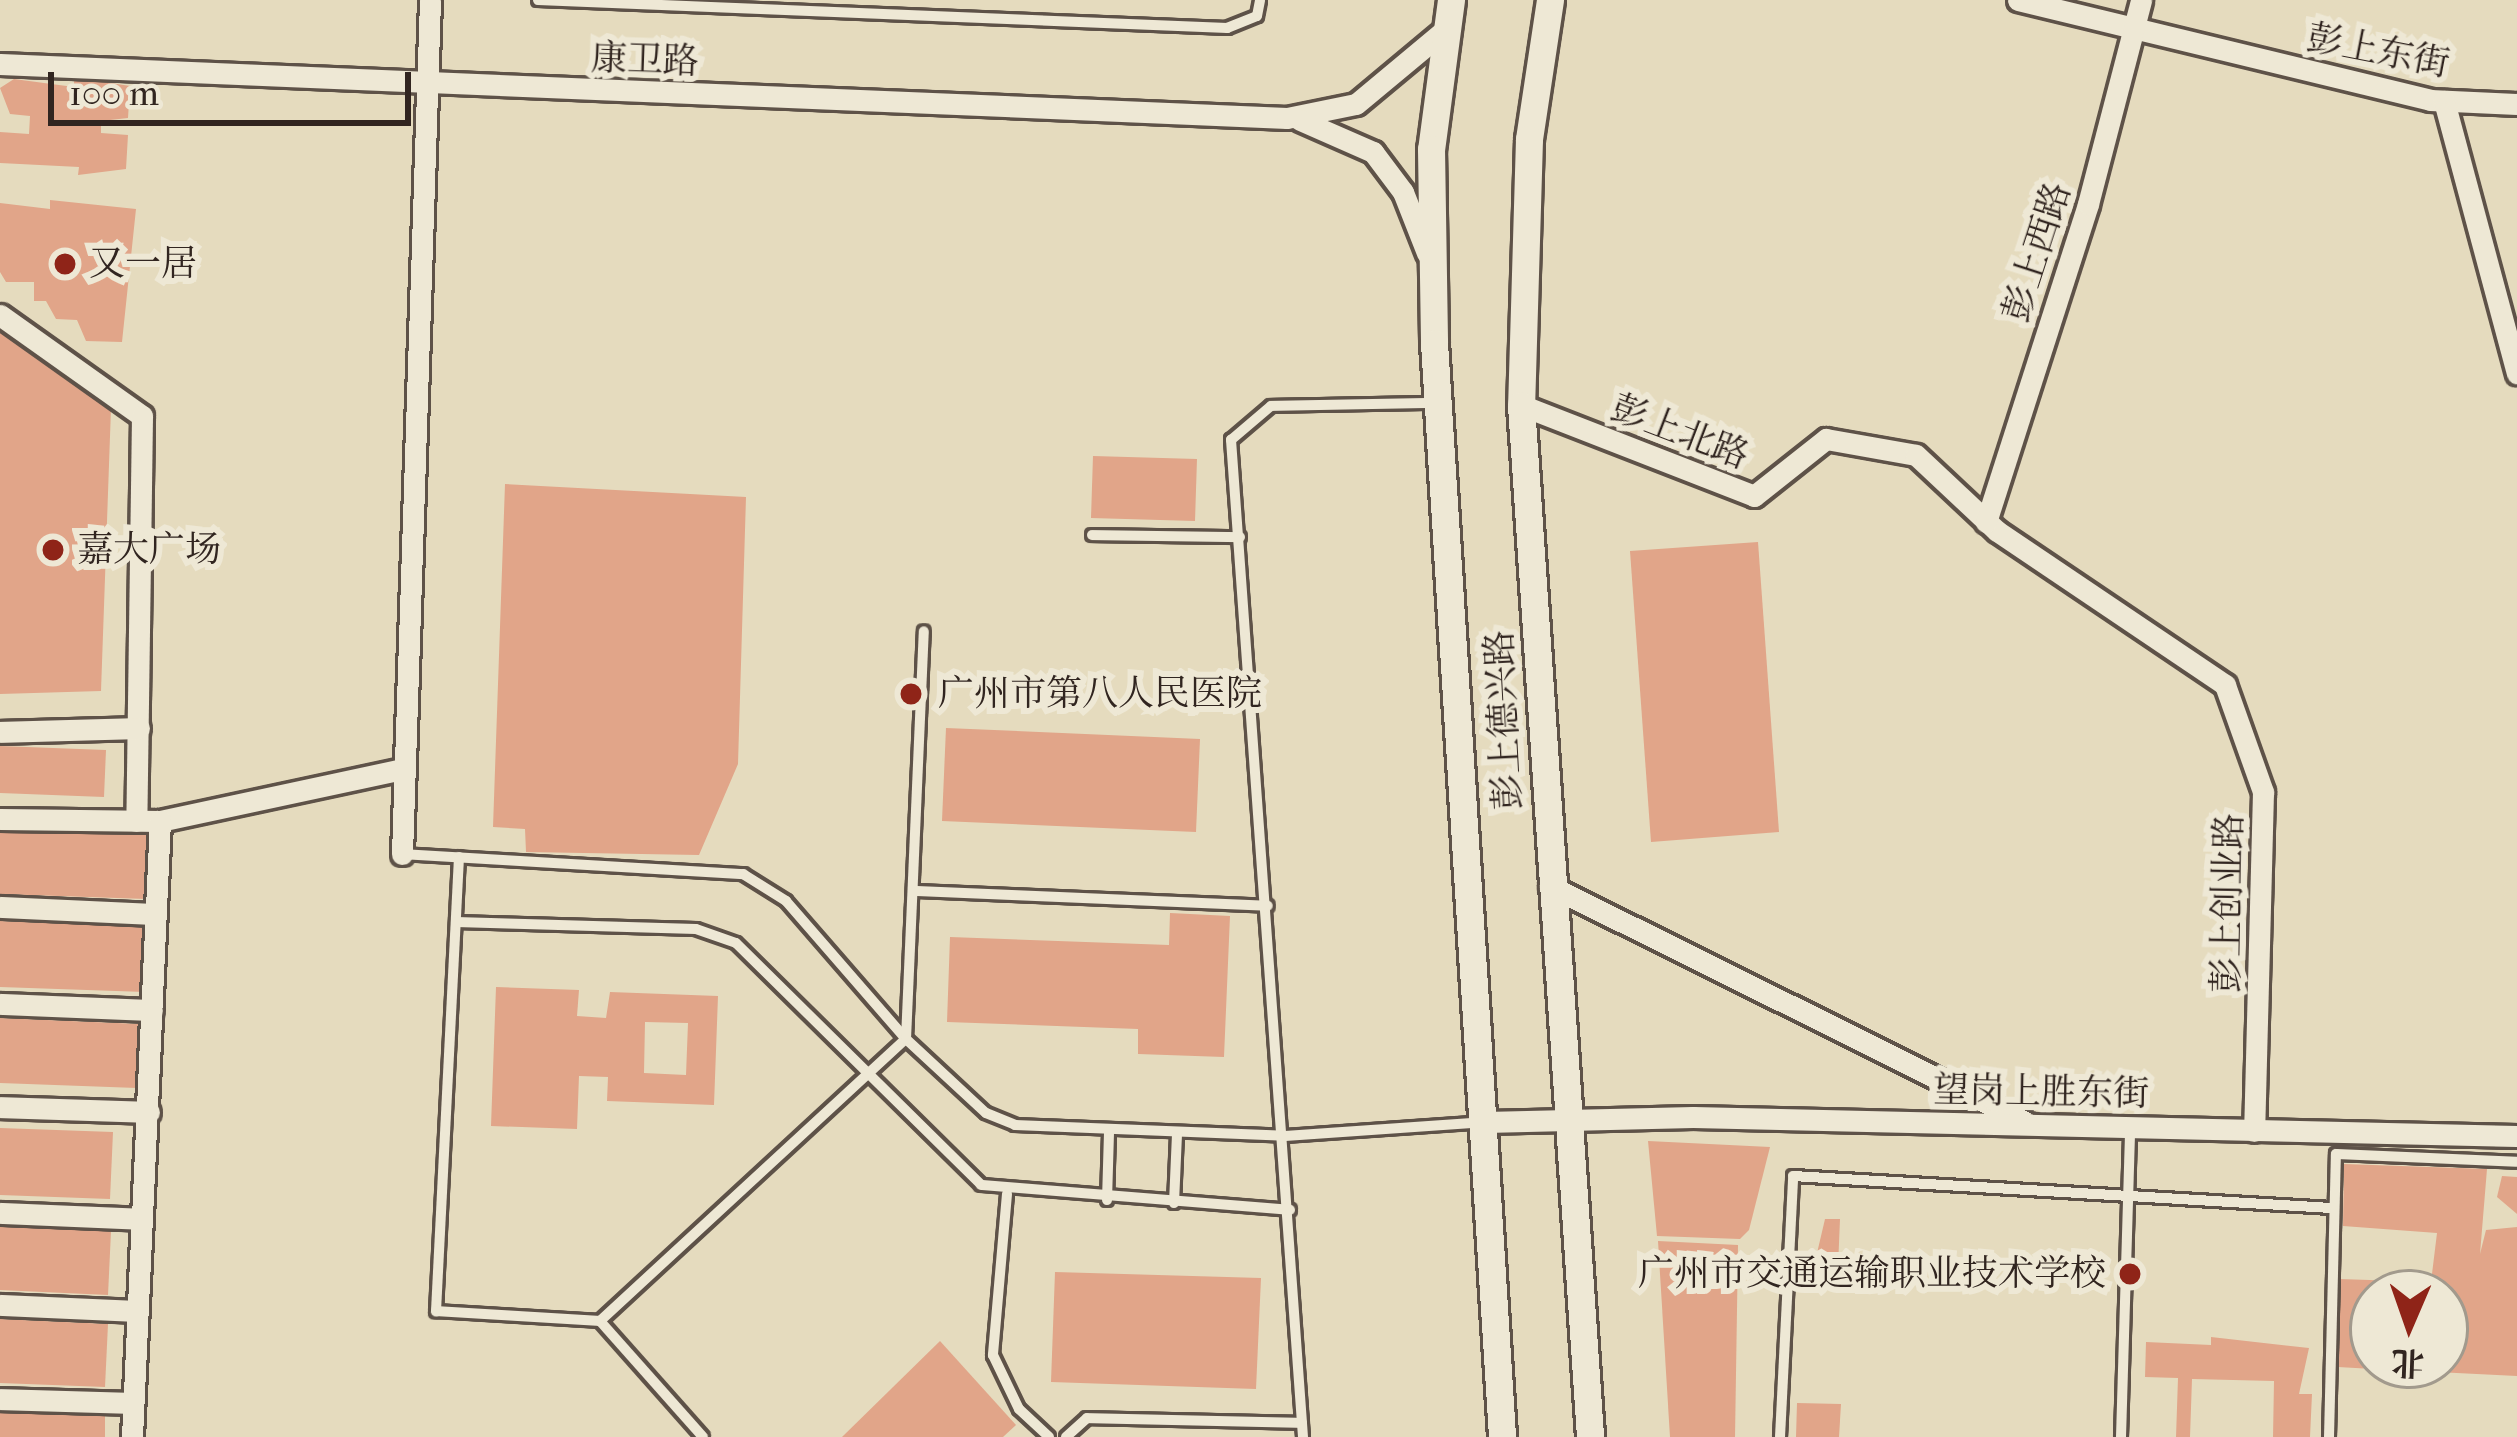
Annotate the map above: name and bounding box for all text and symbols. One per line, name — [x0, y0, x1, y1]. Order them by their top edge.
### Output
street label: 彭上东街 — [2303, 16, 2453, 86]
street label: 康卫路 — [590, 37, 700, 83]
scale bar — [54, 48, 417, 122]
text: 100 m — [69, 72, 159, 114]
street label: 彭上西路 — [1994, 177, 2080, 327]
place label: 又一居 — [89, 242, 197, 286]
marker: 又一居 — [52, 251, 78, 277]
street label: 彭上北路 — [1605, 386, 1755, 478]
place label: 嘉大广场 — [77, 528, 221, 572]
marker: 嘉大广场 — [40, 537, 66, 563]
street label: 彭上德兴路 — [1478, 629, 1530, 811]
place label: 广州市第八人民医院 — [938, 672, 1262, 716]
marker: 广州市第八人民医院 — [895, 678, 927, 710]
street label: 彭上创业路 — [2205, 813, 2251, 993]
street label: 望岗上胜东街 — [1933, 1069, 2149, 1115]
place label: 广州市交通运输职业技术学校 — [1638, 1252, 2106, 1296]
marker: 广州市交通运输职业技术学校 — [2117, 1261, 2143, 1287]
north arrow — [2349, 1269, 2469, 1389]
text: 北 — [2391, 1342, 2425, 1383]

